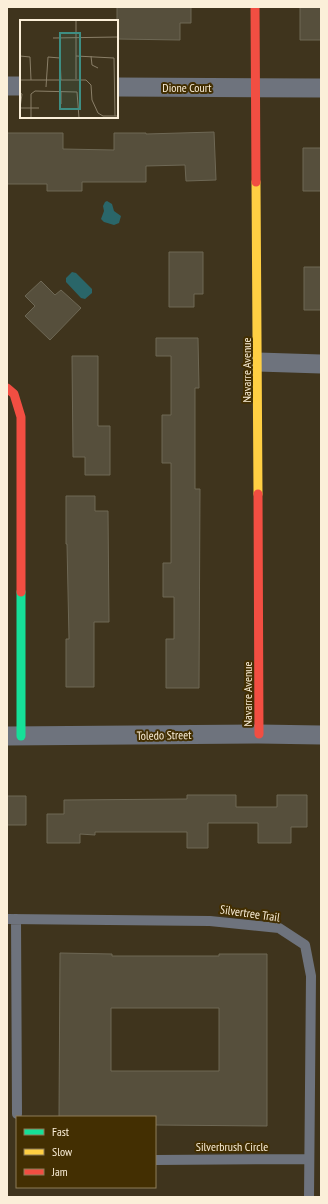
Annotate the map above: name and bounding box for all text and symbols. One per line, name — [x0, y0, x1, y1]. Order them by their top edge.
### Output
inset map — [20, 20, 118, 118]
street label: Dione Court — [162, 80, 212, 95]
street label: Navarre Avenue — [239, 338, 254, 402]
street label: Navarre Avenue — [240, 662, 255, 726]
street label: Toledo Street — [136, 727, 192, 743]
street label: Silvertree Trail — [219, 901, 281, 925]
legend — [16, 1116, 156, 1188]
text: Fast — [52, 1124, 70, 1139]
street label: Silverbrush Circle — [196, 1139, 268, 1154]
text: Slow — [52, 1144, 73, 1159]
text: Jam — [51, 1164, 68, 1179]

